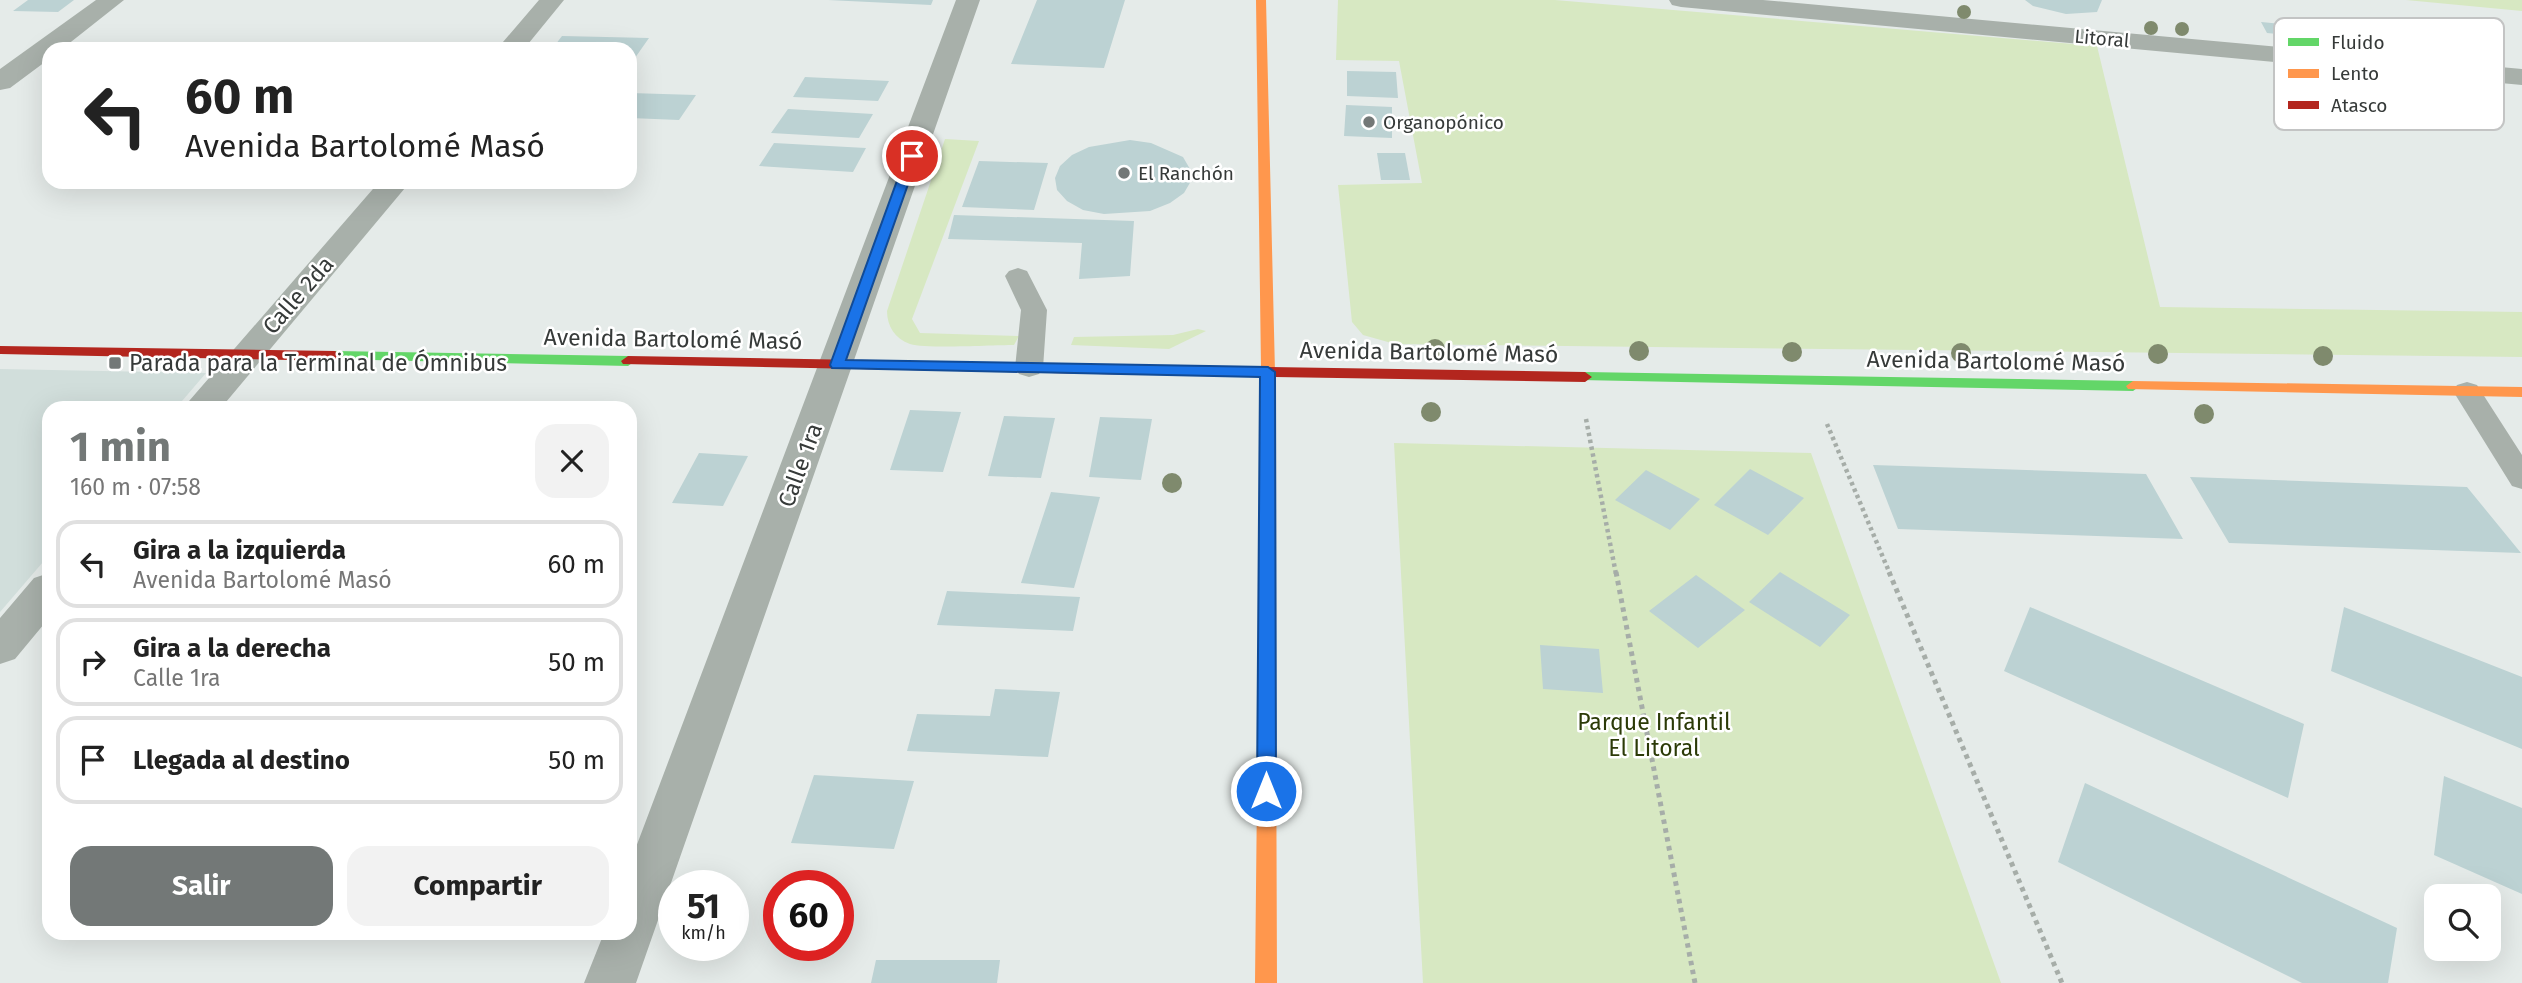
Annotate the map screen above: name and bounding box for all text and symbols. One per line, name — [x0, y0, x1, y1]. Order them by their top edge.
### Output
legend — [2274, 18, 2504, 130]
street label: Litoral — [2074, 25, 2131, 52]
text: Fluido — [2331, 31, 2385, 54]
text: Lento — [2331, 62, 2379, 85]
text: 60 m — [185, 67, 294, 126]
icon: left — [70, 70, 161, 161]
text: Atasco — [2331, 94, 2387, 117]
place label: Organopónico — [1383, 111, 1504, 134]
marker: Organopónico — [1361, 114, 1377, 130]
pin — [882, 126, 942, 186]
text: Avenida Bartolomé Masó — [185, 127, 545, 165]
icon: arrive — [893, 137, 931, 175]
place label: El Ranchón — [1138, 162, 1234, 185]
marker: El Ranchón — [1116, 165, 1132, 181]
street label: Calle 2da — [257, 250, 339, 340]
street label: Avenida Bartolomé Masó — [543, 323, 803, 355]
street label: Avenida Bartolomé Masó — [1299, 336, 1559, 368]
street label: Avenida Bartolomé Masó — [1866, 345, 2126, 377]
place label: Parada para la Terminal de Ómnibus — [129, 348, 507, 377]
marker: Parada para la Terminal de Ómnibus — [107, 355, 123, 371]
street label: Calle 1ra — [772, 419, 828, 511]
text: 1 min — [70, 422, 171, 472]
button: close — [535, 424, 609, 498]
text: 160 m · 07:58 — [70, 473, 201, 501]
text: Gira a la izquierda — [133, 535, 346, 566]
icon: left — [74, 545, 112, 583]
text: 60 m — [547, 549, 605, 580]
text: Avenida Bartolomé Masó — [133, 566, 392, 594]
text: Gira a la derecha — [133, 633, 331, 664]
icon: right — [74, 643, 112, 681]
text: 50 m — [548, 647, 605, 678]
text: Calle 1ra — [133, 664, 220, 692]
park label: Parque Infantil El Litoral — [1577, 708, 1731, 762]
icon: arrive — [74, 741, 112, 779]
text: Llegada al destino — [133, 745, 350, 776]
text: 50 m — [548, 745, 605, 776]
position arrow — [1229, 754, 1303, 828]
button: Salir — [70, 846, 333, 926]
button: Compartir — [347, 846, 609, 926]
speed limit sign: 60 — [763, 870, 854, 961]
map controls — [2424, 884, 2501, 961]
button: search — [2424, 884, 2501, 961]
text: 51 — [687, 885, 720, 927]
text: km/h — [681, 922, 726, 944]

